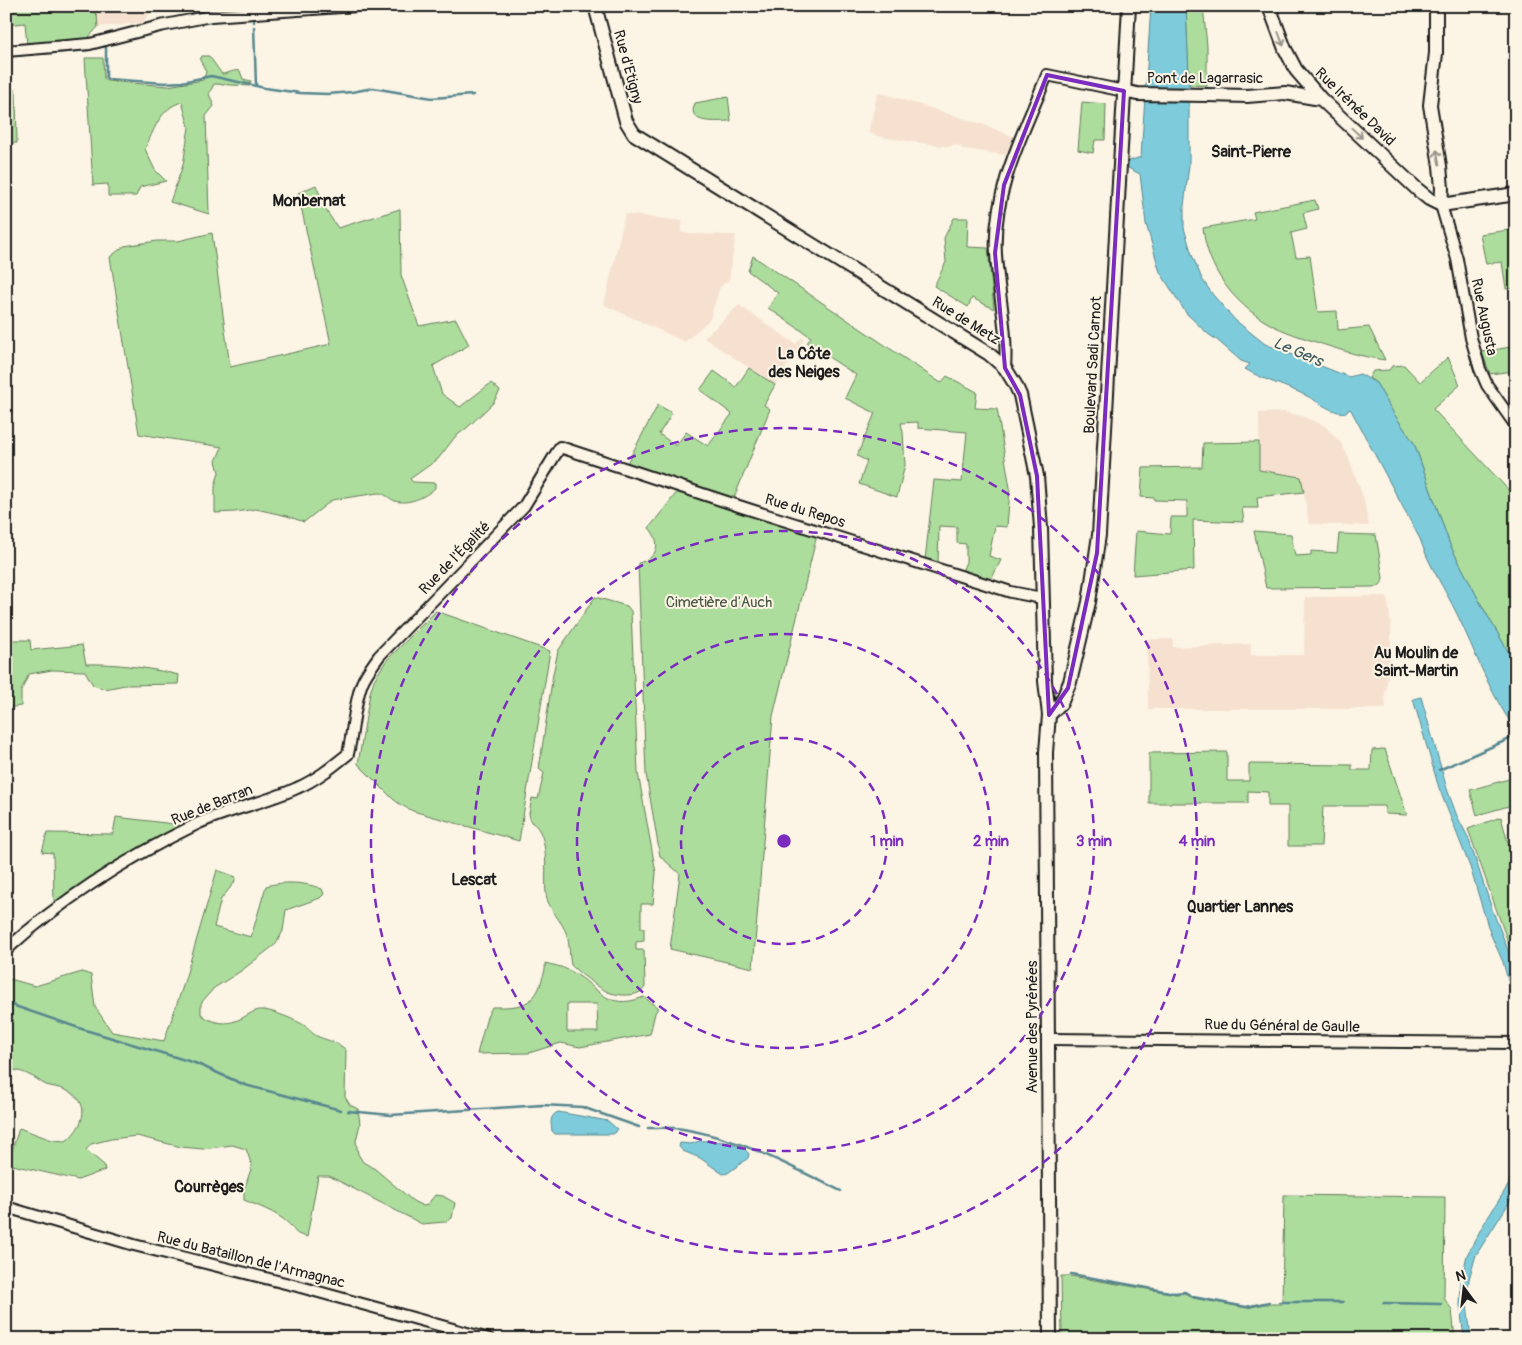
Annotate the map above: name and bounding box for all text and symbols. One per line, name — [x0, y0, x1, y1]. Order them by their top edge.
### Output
street label: Rue d'Etigny — [609, 28, 647, 107]
one-way arrow — [1277, 31, 1286, 46]
street label: Rue Irénée David — [1311, 64, 1399, 150]
street label: Pont de Lagarrasic — [1147, 69, 1264, 88]
one-way arrow — [1350, 127, 1363, 139]
district label: Saint-Pierre — [1211, 142, 1292, 162]
one-way arrow — [1433, 149, 1443, 165]
district label: Monbernat — [273, 191, 346, 211]
street label: Rue Augusta — [1467, 277, 1501, 357]
street label: Rue de Metz — [928, 293, 1004, 350]
street label: Boulevard Sadi Carnot — [1080, 295, 1106, 434]
water label: Le Gers — [1270, 333, 1327, 372]
district label: La Côte des Neiges — [768, 344, 840, 382]
street label: Rue du Repos — [763, 490, 848, 532]
street label: Rue de l'Égalité — [415, 517, 495, 599]
park label: Cimetière d'Auch — [666, 593, 772, 612]
district label: Au Moulin de Saint-Martin — [1374, 643, 1459, 681]
street label: Rue de Barran — [168, 780, 256, 830]
centre of rings — [775, 832, 793, 850]
text: 1 min — [870, 832, 904, 851]
text: 2 min — [973, 832, 1009, 851]
text: 3 min — [1076, 832, 1112, 851]
text: 4 min — [1179, 832, 1216, 851]
district label: Lescat — [451, 870, 497, 890]
district label: Quartier Lannes — [1187, 897, 1294, 917]
street label: Avenue des Pyrénées — [1023, 960, 1042, 1093]
street label: Rue du Général de Gaulle — [1204, 1015, 1360, 1037]
district label: Courrèges — [174, 1177, 245, 1197]
street label: Rue du Bataillon de l'Armagnac — [155, 1227, 347, 1293]
north arrow — [1440, 1262, 1490, 1312]
text: N — [1454, 1266, 1468, 1285]

